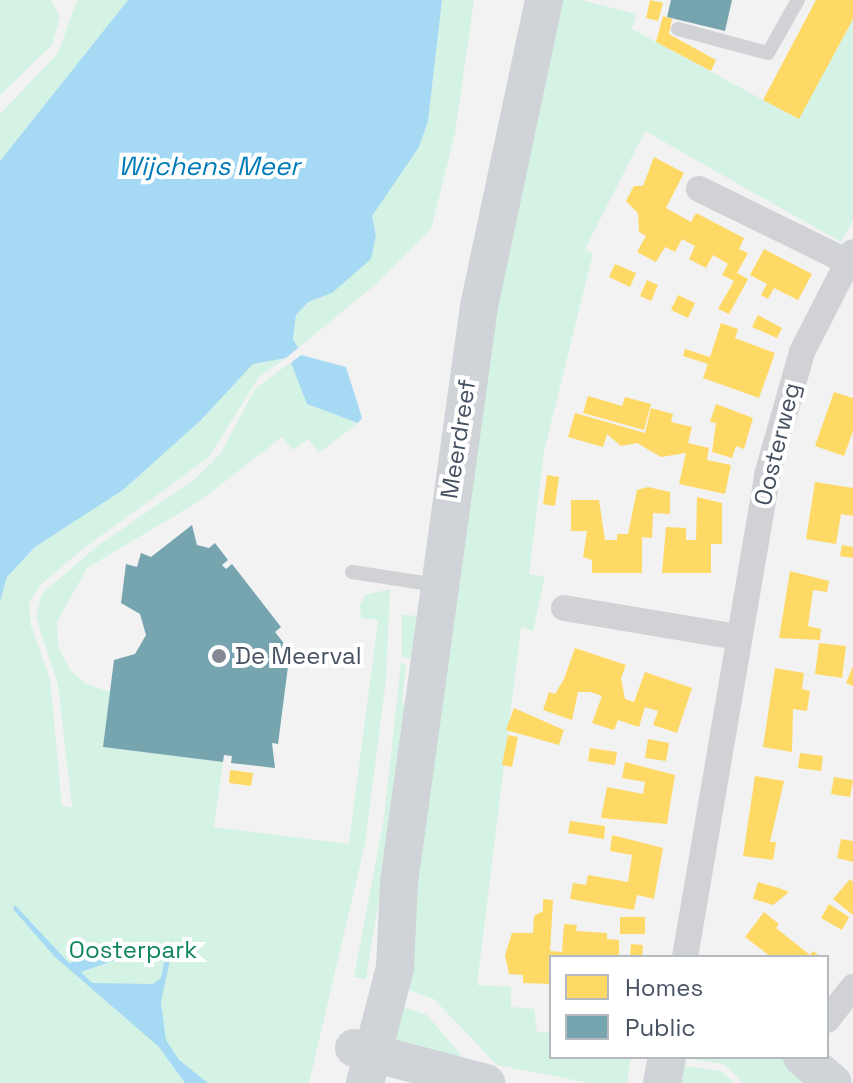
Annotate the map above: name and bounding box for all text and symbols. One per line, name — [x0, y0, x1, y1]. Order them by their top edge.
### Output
water label: Wijchens Meer — [118, 151, 300, 183]
street label: Meerdreef — [434, 377, 482, 501]
street label: Oosterweg — [748, 380, 806, 508]
place label: De Meerval — [235, 642, 362, 670]
marker: De Meerval — [210, 647, 228, 665]
park label: Oosterpark — [69, 936, 197, 964]
legend — [549, 955, 829, 1059]
text: Homes — [625, 972, 703, 1003]
text: Public — [625, 1012, 696, 1043]

